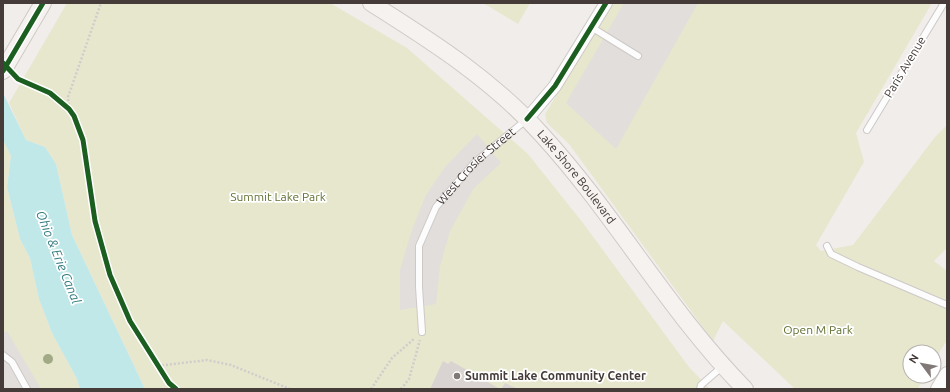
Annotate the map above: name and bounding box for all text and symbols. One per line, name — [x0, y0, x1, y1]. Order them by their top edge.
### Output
street label: Paris Avenue — [881, 34, 928, 100]
street label: West Crosier Street — [434, 125, 518, 207]
street label: Lake Shore Boulevard — [535, 127, 618, 226]
park label: Summit Lake Park — [230, 190, 326, 203]
water label: Ohio & Erie Canal — [34, 208, 84, 306]
park label: Open M Park — [783, 323, 853, 336]
north arrow — [902, 344, 942, 384]
text: N — [906, 352, 921, 365]
place label: Summit Lake Community Center — [465, 369, 646, 382]
marker: Summit Lake Community Center — [452, 371, 462, 381]

